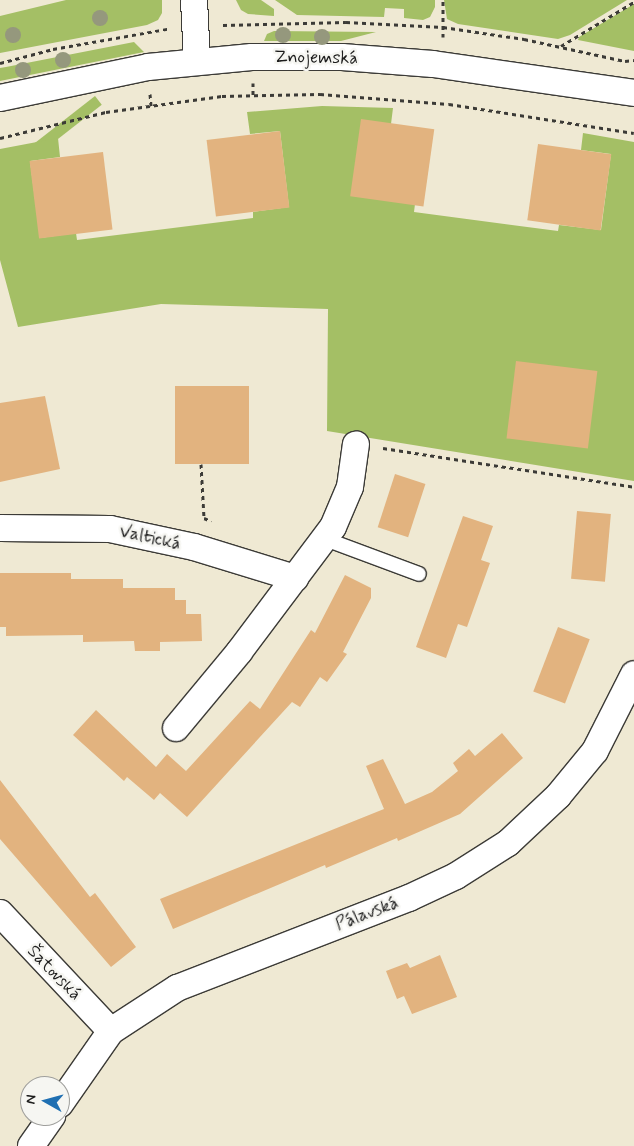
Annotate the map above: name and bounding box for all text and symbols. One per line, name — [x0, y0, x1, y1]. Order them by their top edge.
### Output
street label: Znojemská — [274, 46, 358, 70]
street label: Valtická — [117, 521, 183, 555]
street label: Pálavská — [332, 892, 402, 936]
street label: Šatovská — [22, 941, 86, 1005]
north arrow — [20, 1076, 70, 1126]
text: N — [22, 1094, 41, 1105]

